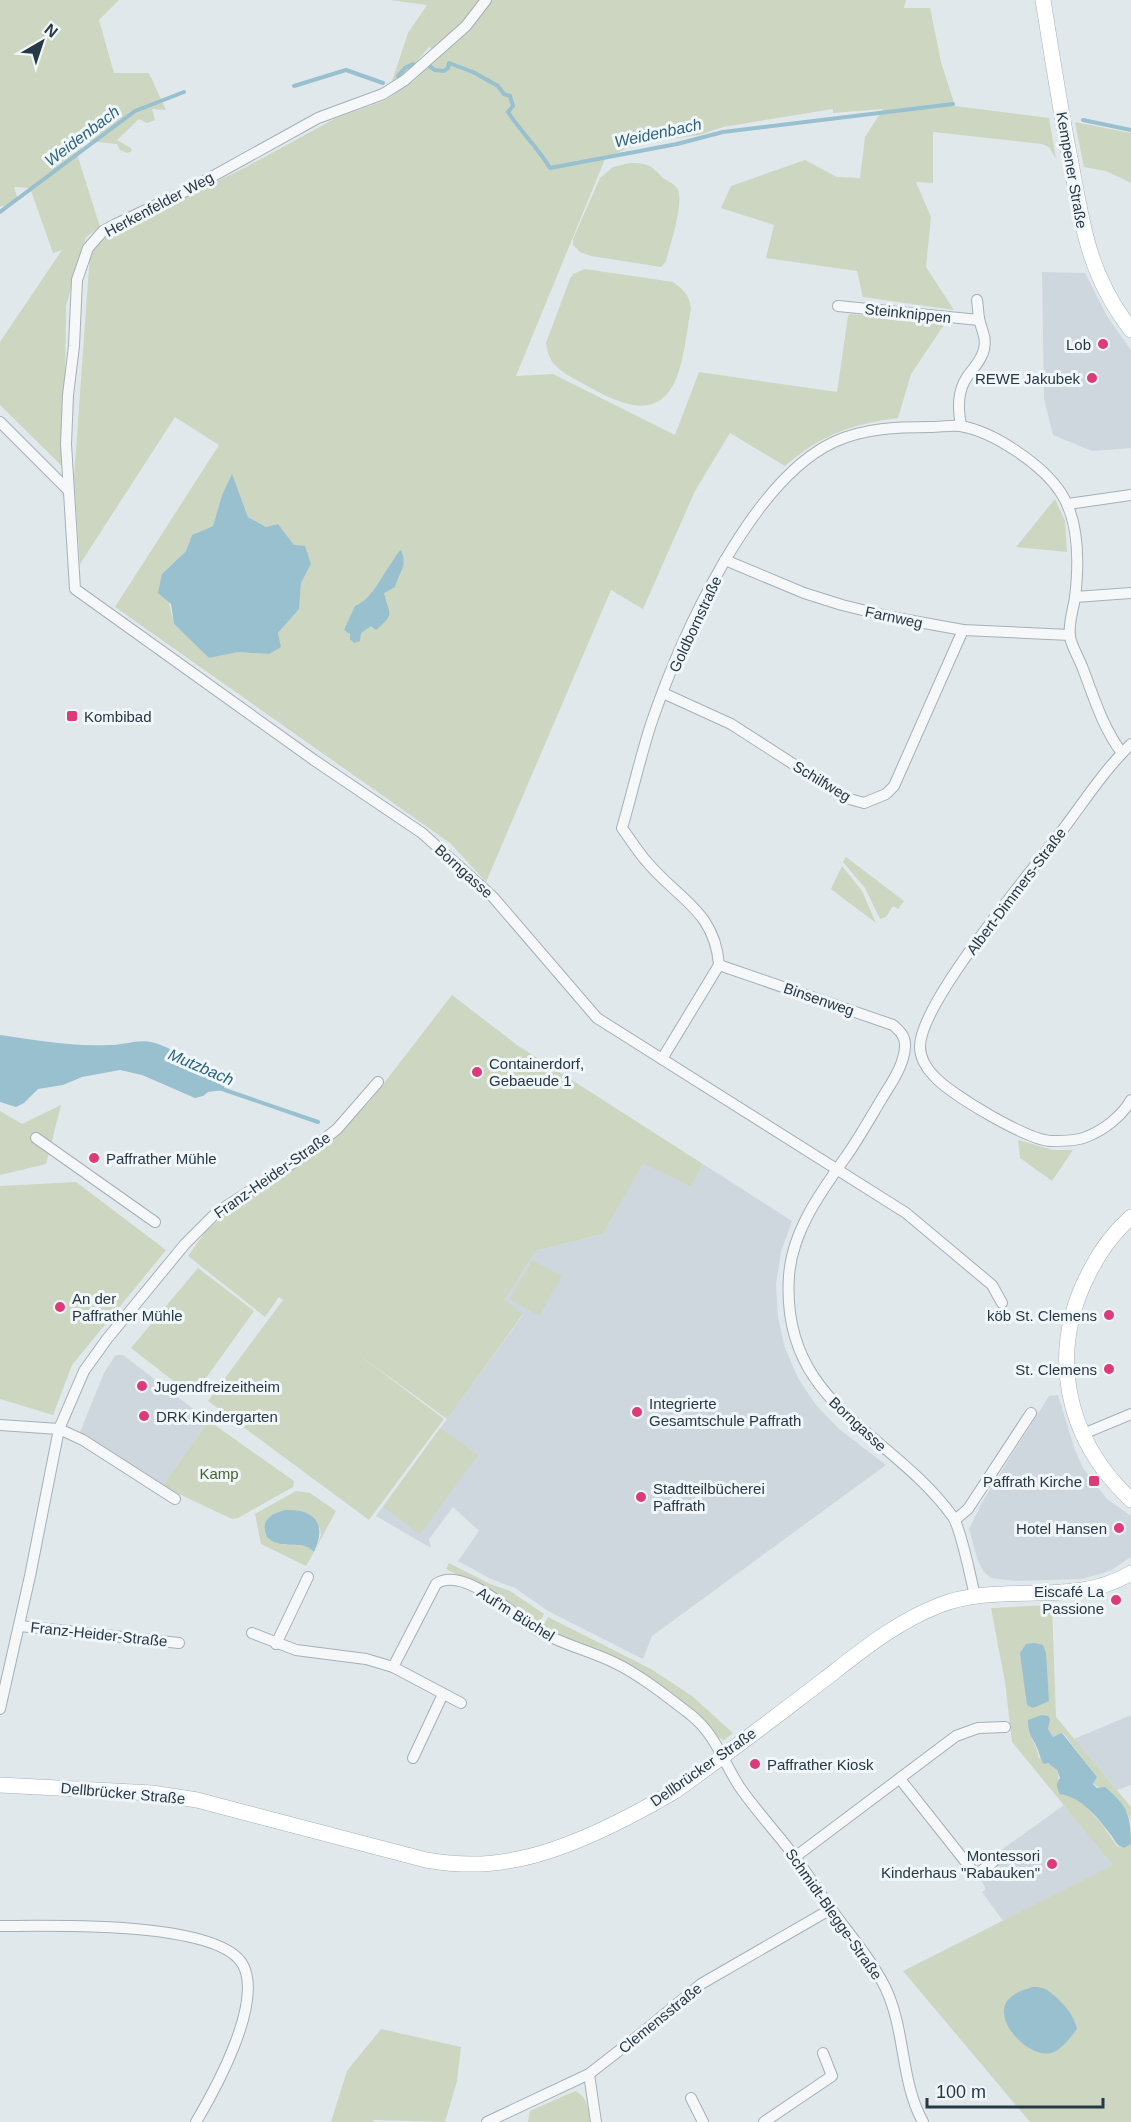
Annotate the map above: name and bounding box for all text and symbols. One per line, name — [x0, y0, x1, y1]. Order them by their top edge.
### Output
north arrow — [12, 12, 72, 72]
text: N — [41, 20, 61, 41]
water label: Weidenbach — [41, 102, 123, 169]
street label: Kempener Straße — [1053, 110, 1091, 230]
water label: Weidenbach — [613, 115, 703, 151]
street label: Herkenfelder Weg — [102, 168, 216, 240]
street label: Steinknippen — [864, 300, 952, 326]
place label: Lob — [1066, 336, 1091, 353]
marker: Lob — [1096, 337, 1110, 351]
place label: REWE Jakubek — [975, 370, 1080, 387]
marker: REWE Jakubek — [1085, 371, 1099, 385]
street label: Goldbornstraße — [665, 573, 725, 675]
street label: Farnweg — [864, 603, 924, 631]
place label: Kombibad — [84, 708, 152, 725]
marker: Kombibad — [65, 709, 79, 723]
street label: Schilfweg — [790, 757, 854, 805]
street label: Albert-Dimmers-Straße — [963, 824, 1069, 958]
street label: Borngasse — [432, 841, 496, 901]
street label: Binsenweg — [782, 979, 856, 1019]
water label: Mutzbach — [166, 1046, 236, 1088]
place label: Containerdorf, Gebaeude 1 — [489, 1055, 584, 1089]
marker: Containerdorf, Gebaeude 1 — [470, 1065, 484, 1079]
street label: Franz-Heider-Straße — [211, 1129, 333, 1221]
place label: Paffrather Mühle — [106, 1150, 217, 1167]
marker: Paffrather Mühle — [87, 1151, 101, 1165]
place label: An der Paffrather Mühle — [72, 1290, 183, 1324]
marker: An der Paffrather Mühle — [53, 1300, 67, 1314]
place label: köb St. Clemens — [987, 1307, 1097, 1324]
marker: köb St. Clemens — [1102, 1308, 1116, 1322]
place label: St. Clemens — [1015, 1361, 1097, 1378]
marker: St. Clemens — [1102, 1362, 1116, 1376]
place label: Jugendfreizeitheim — [154, 1378, 280, 1395]
marker: Jugendfreizeitheim — [135, 1379, 149, 1393]
street label: Borngasse — [826, 1393, 890, 1455]
place label: Integrierte Gesamtschule Paffrath — [649, 1395, 801, 1429]
marker: Integrierte Gesamtschule Paffrath — [630, 1405, 644, 1419]
place label: DRK Kindergarten — [156, 1408, 278, 1425]
marker: DRK Kindergarten — [137, 1409, 151, 1423]
park label: Kamp — [199, 1465, 239, 1482]
place label: Paffrath Kirche — [983, 1473, 1082, 1490]
marker: Paffrath Kirche — [1087, 1474, 1101, 1488]
place label: Stadtteilbücherei Paffrath — [653, 1480, 765, 1514]
marker: Stadtteilbücherei Paffrath — [634, 1490, 648, 1504]
place label: Hotel Hansen — [1016, 1520, 1107, 1537]
marker: Hotel Hansen — [1112, 1521, 1126, 1535]
street label: Auf'm Büchel — [474, 1583, 558, 1645]
place label: Eiscafé La Passione — [1034, 1583, 1105, 1617]
marker: Eiscafé La Passione — [1109, 1593, 1123, 1607]
street label: Franz-Heider-Straße — [30, 1618, 168, 1650]
street label: Dellbrücker Straße — [647, 1724, 759, 1810]
place label: Paffrather Kiosk — [767, 1756, 874, 1773]
marker: Paffrather Kiosk — [748, 1757, 762, 1771]
street label: Dellbrücker Straße — [60, 1779, 186, 1807]
street label: Schmidt-Blegge-Straße — [782, 1845, 886, 1983]
place label: Montessori Kinderhaus "Rabauken" — [881, 1847, 1040, 1881]
marker: Montessori Kinderhaus "Rabauken" — [1045, 1857, 1059, 1871]
street label: Clemensstraße — [615, 1979, 705, 2057]
scale bar — [927, 2071, 1102, 2109]
text: 100 m — [936, 2082, 986, 2102]

